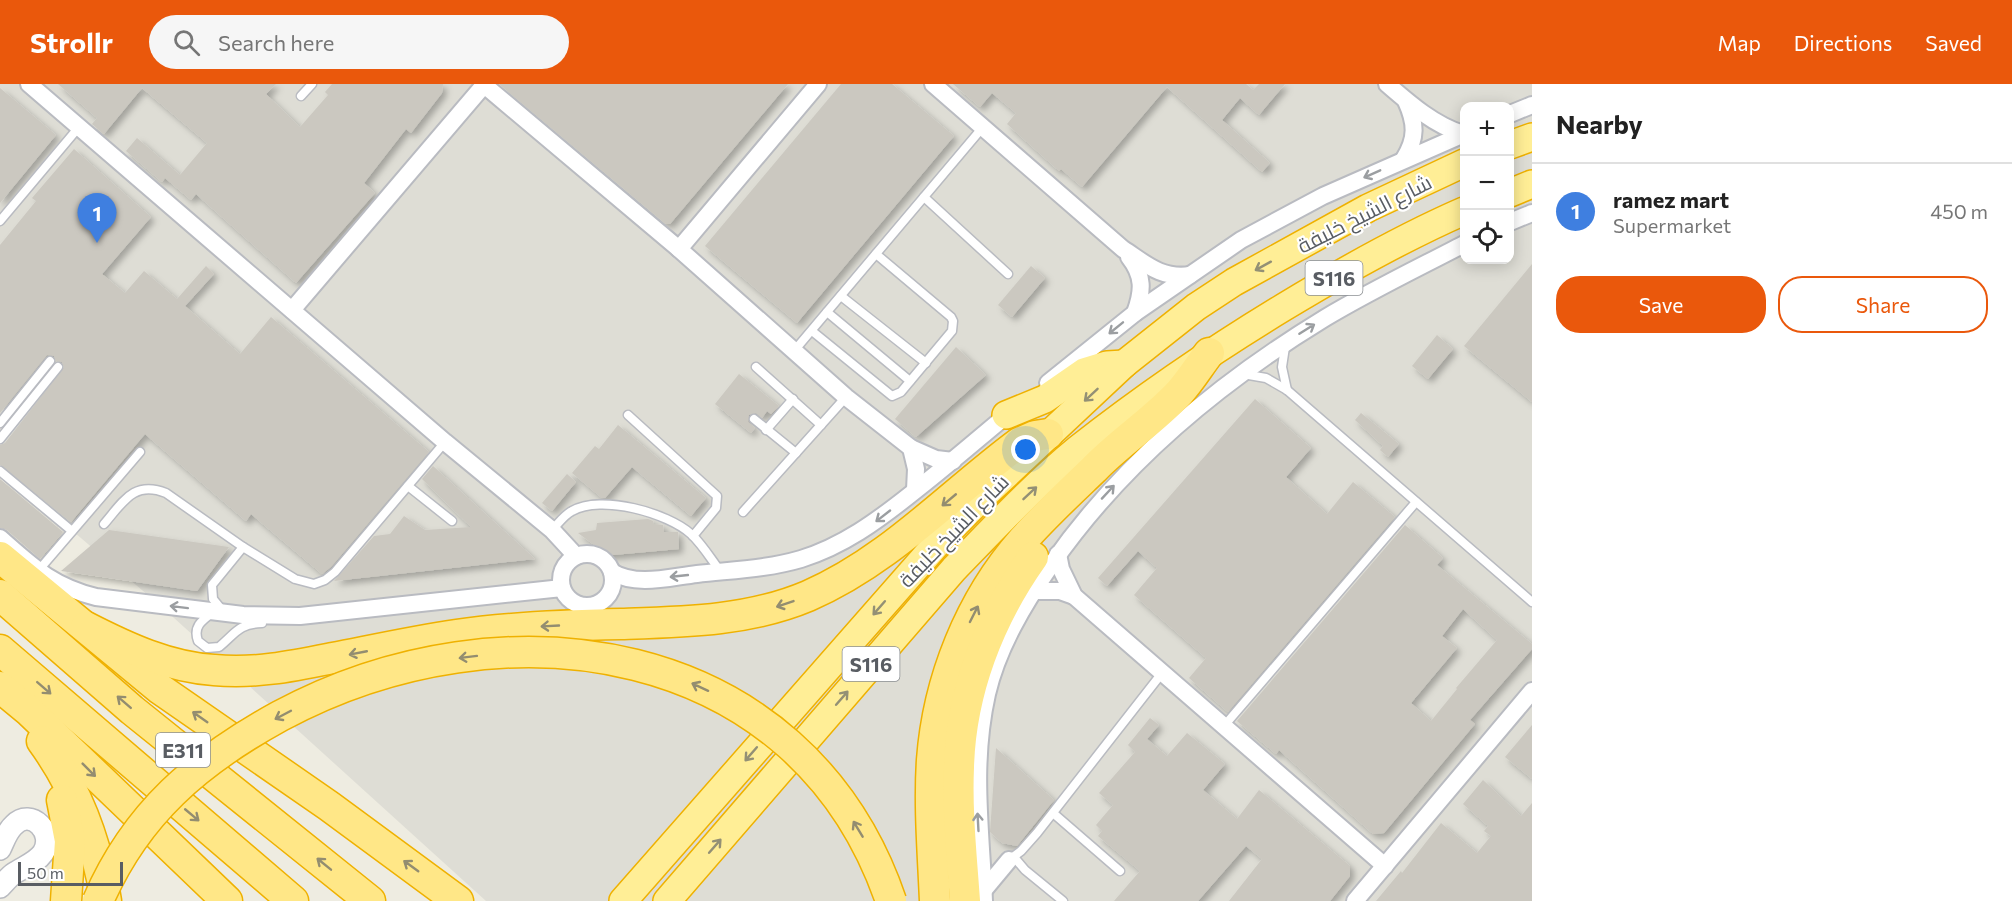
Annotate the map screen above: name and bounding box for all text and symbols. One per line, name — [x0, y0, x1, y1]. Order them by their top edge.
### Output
search box — [149, 15, 569, 69]
text: Strollr — [30, 25, 113, 59]
icon: search — [170, 26, 203, 59]
text: Search here — [218, 29, 334, 56]
text: Map — [1718, 30, 1761, 55]
text: Directions — [1794, 30, 1892, 55]
text: Saved — [1925, 30, 1982, 55]
map controls — [1460, 102, 1514, 264]
button: + — [1460, 102, 1514, 156]
text: Nearby — [1556, 108, 1643, 139]
button: − — [1460, 156, 1514, 210]
street label: شارع الشيخ خليفة — [1293, 168, 1437, 260]
one-way arrow — [1364, 168, 1382, 180]
text: ramez mart — [1613, 186, 1729, 213]
pin: 1 — [78, 194, 116, 243]
text: 1 — [1571, 199, 1580, 223]
text: 450 m — [1930, 199, 1988, 223]
button: locate — [1460, 210, 1514, 264]
text: Supermarket — [1613, 213, 1731, 237]
one-way arrow — [1255, 260, 1272, 272]
road number: S116 — [1306, 261, 1362, 295]
button: Save — [1556, 276, 1766, 333]
button: Share — [1778, 276, 1988, 333]
one-way arrow — [1108, 321, 1124, 334]
one-way arrow — [1298, 323, 1315, 335]
one-way arrow — [1083, 388, 1098, 402]
your location — [1011, 435, 1040, 464]
street label: شارع الشيخ خليفة — [893, 468, 1015, 594]
one-way arrow — [1023, 485, 1038, 500]
one-way arrow — [1101, 485, 1115, 500]
one-way arrow — [942, 493, 957, 507]
one-way arrow — [875, 510, 891, 522]
one-way arrow — [670, 571, 690, 582]
one-way arrow — [776, 599, 795, 610]
one-way arrow — [873, 600, 886, 616]
one-way arrow — [170, 601, 190, 612]
one-way arrow — [968, 605, 980, 623]
one-way arrow — [541, 621, 561, 632]
road number: S116 — [842, 647, 900, 681]
one-way arrow — [348, 648, 368, 659]
one-way arrow — [459, 652, 479, 663]
one-way arrow — [692, 680, 710, 692]
one-way arrow — [36, 681, 51, 695]
one-way arrow — [835, 691, 849, 706]
one-way arrow — [117, 695, 132, 709]
one-way arrow — [275, 709, 292, 721]
one-way arrow — [193, 711, 209, 723]
road number: E311 — [156, 733, 210, 767]
one-way arrow — [744, 747, 758, 762]
one-way arrow — [82, 762, 96, 777]
one-way arrow — [184, 808, 199, 822]
one-way arrow — [973, 812, 984, 832]
one-way arrow — [852, 821, 864, 838]
one-way arrow — [708, 838, 721, 854]
one-way arrow — [316, 858, 332, 871]
scale bar — [18, 859, 123, 886]
one-way arrow — [403, 860, 419, 873]
text: 50 m — [27, 863, 64, 882]

